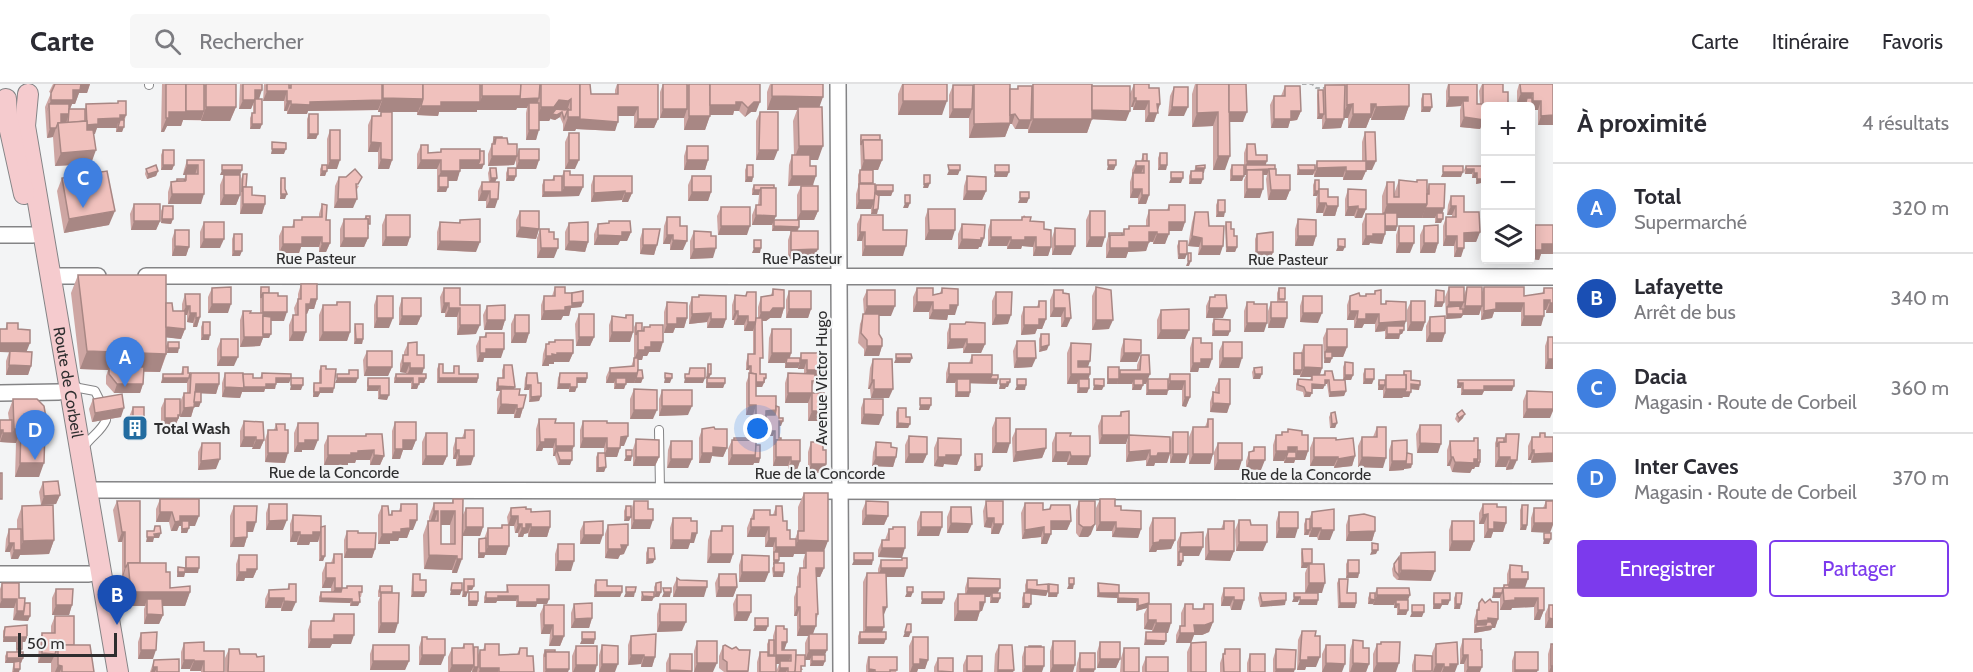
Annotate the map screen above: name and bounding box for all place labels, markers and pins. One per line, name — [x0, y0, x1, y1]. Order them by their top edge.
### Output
pin: C — [64, 158, 103, 208]
pin: A — [106, 338, 144, 387]
pin: D — [15, 410, 54, 460]
building icon: Total Wash — [120, 413, 150, 443]
place label: Total Wash — [154, 419, 230, 438]
pin: B — [98, 576, 136, 625]

